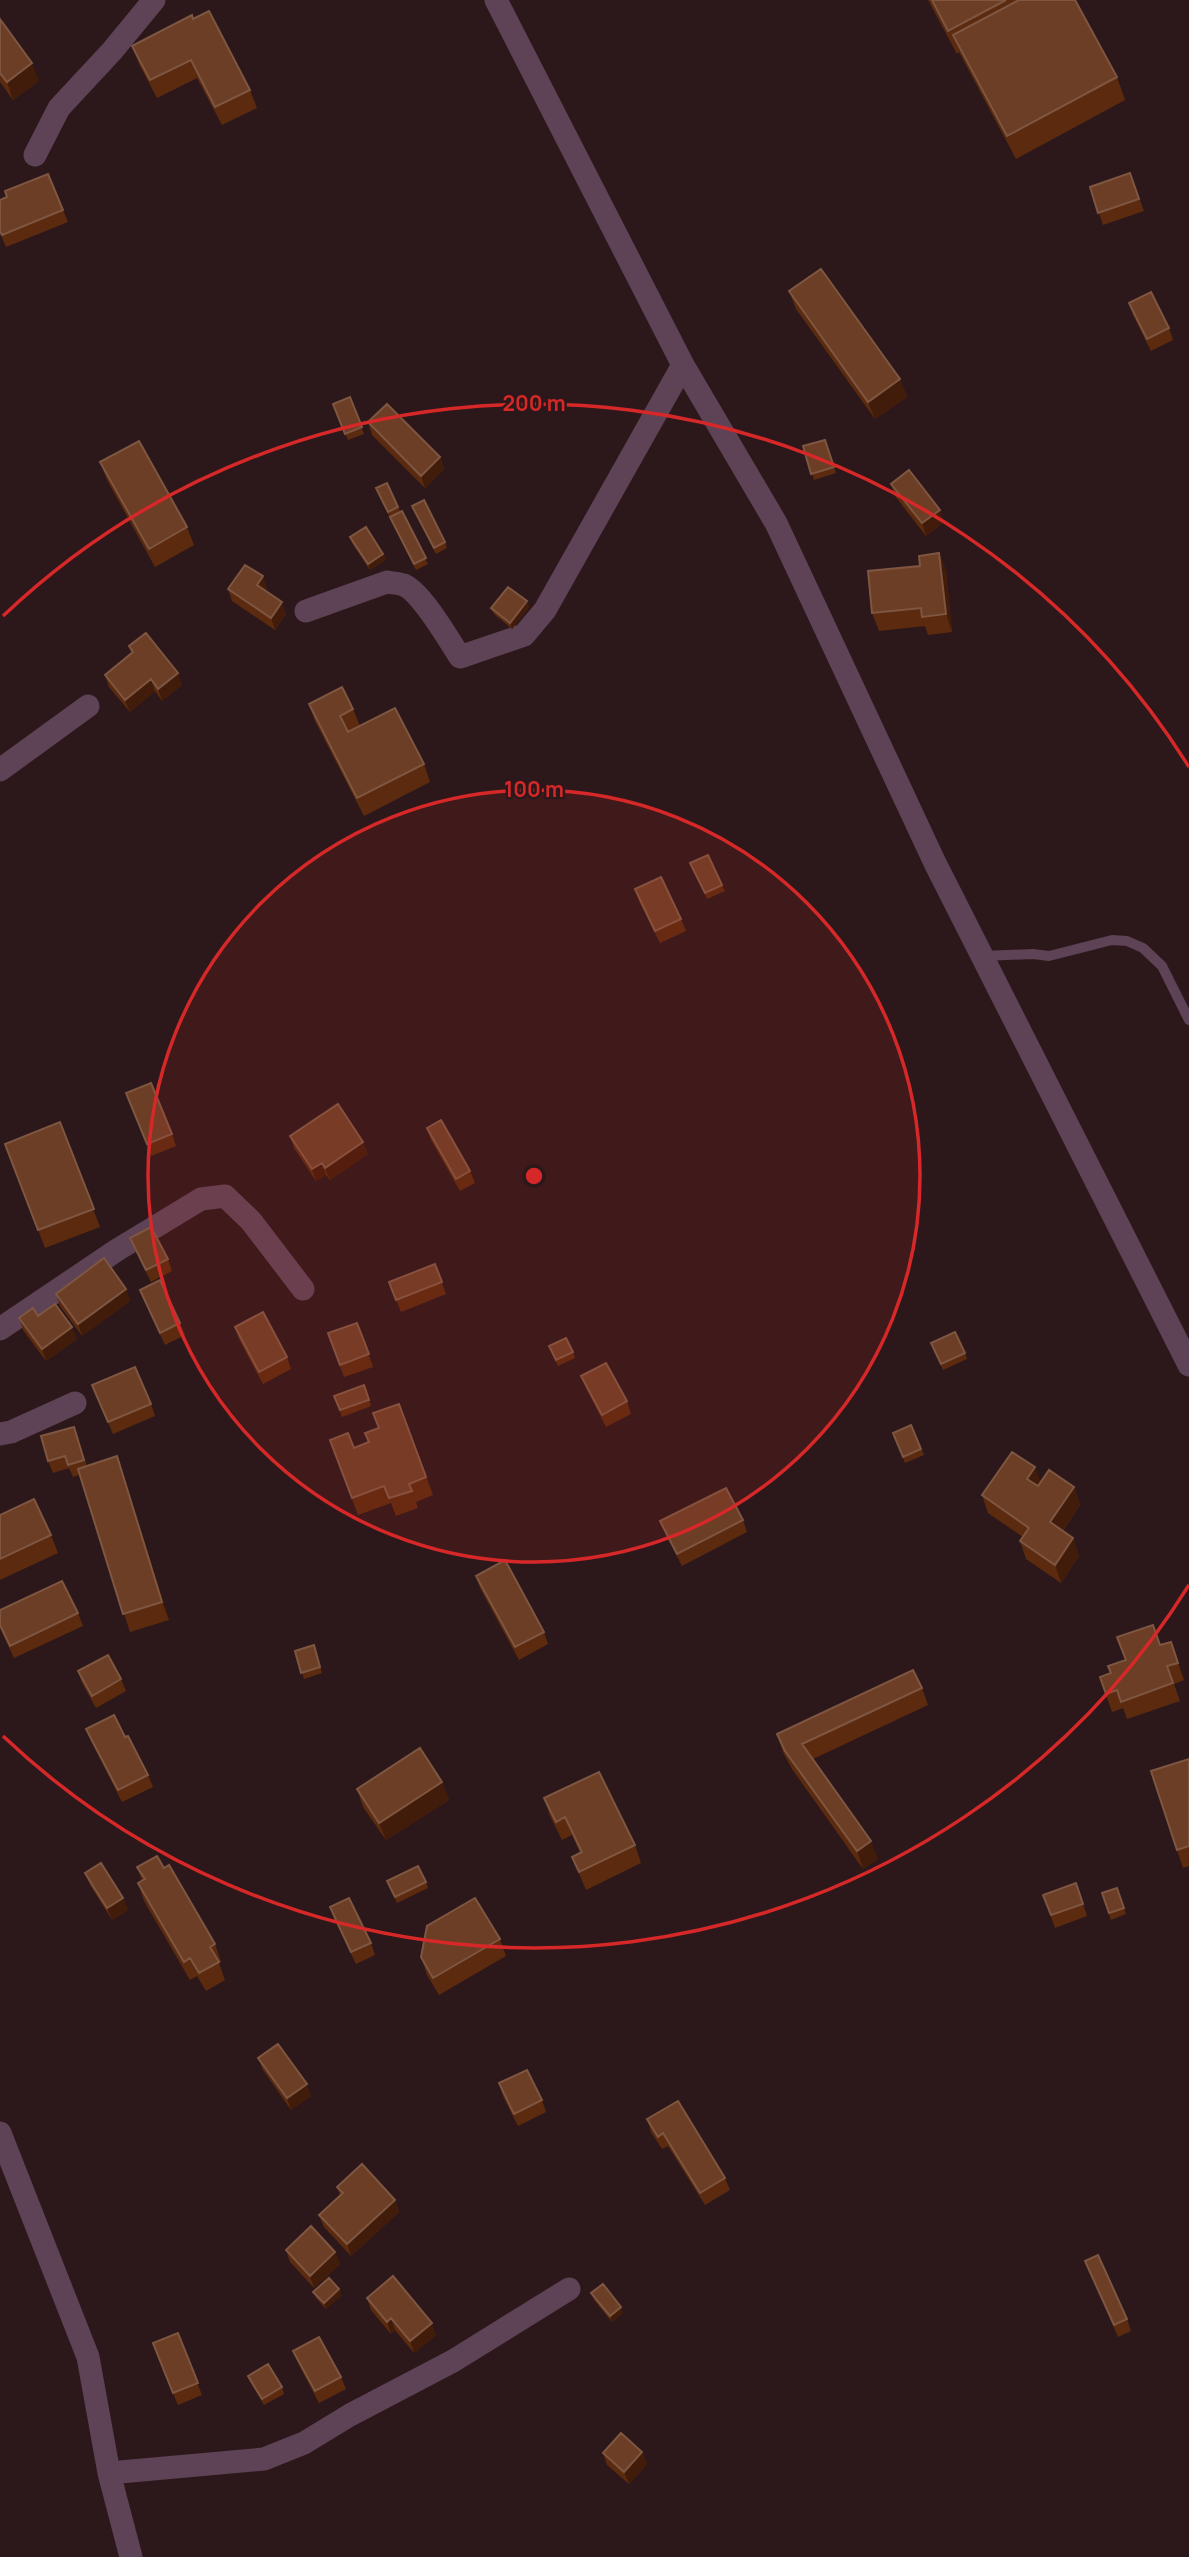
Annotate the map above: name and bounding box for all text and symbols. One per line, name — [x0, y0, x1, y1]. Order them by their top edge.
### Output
text: 200 m — [502, 389, 566, 417]
text: 100 m — [504, 775, 564, 803]
centre of rings — [522, 1164, 546, 1188]

